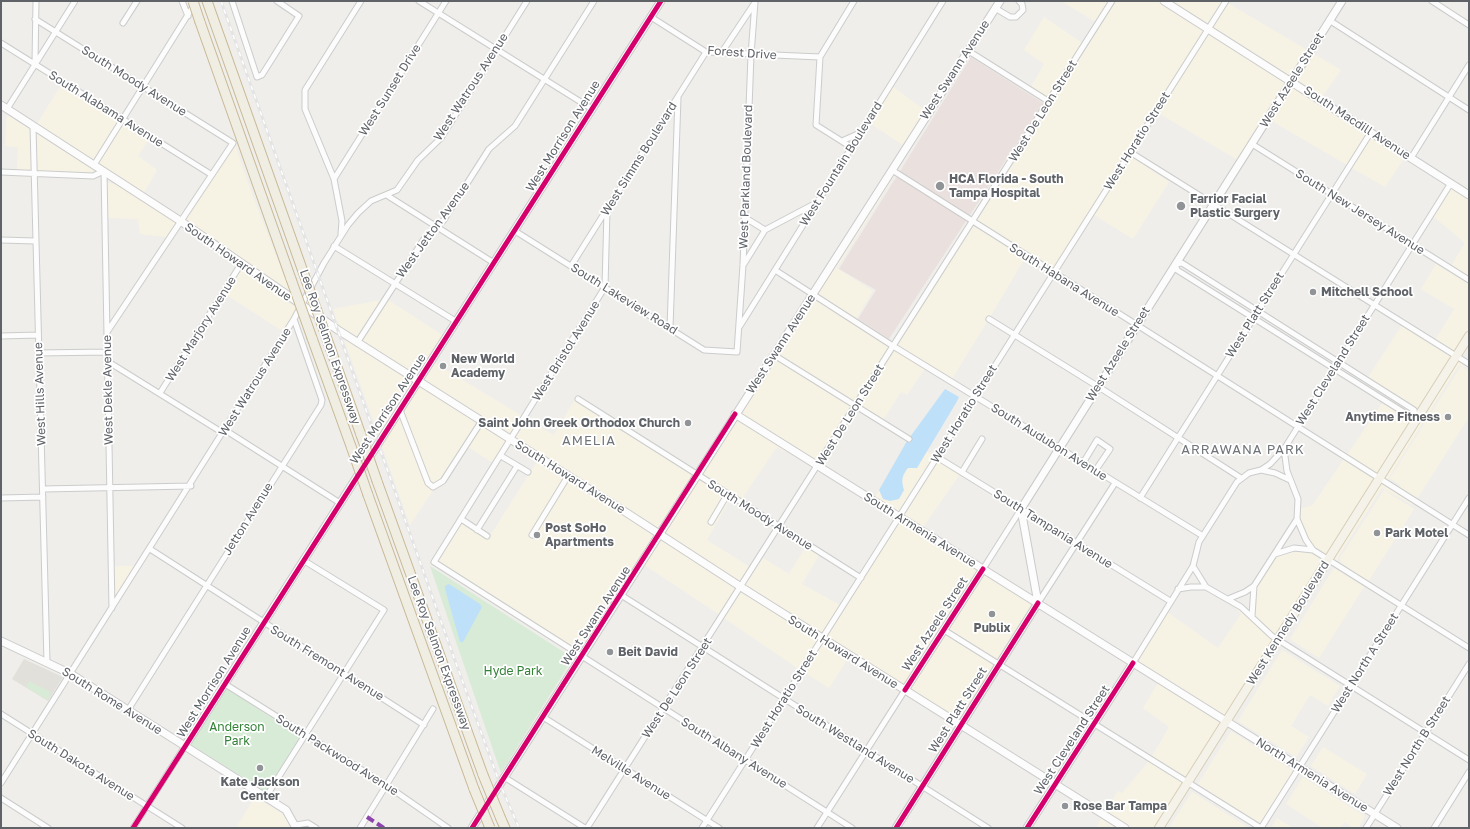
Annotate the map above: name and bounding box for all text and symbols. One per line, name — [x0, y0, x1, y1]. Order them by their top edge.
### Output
street label: West Swann Avenue — [917, 17, 993, 123]
street label: West Watrous Avenue — [431, 30, 511, 144]
street label: West Azeele Street — [1257, 30, 1327, 130]
street label: West Sunset Drive — [356, 42, 424, 138]
street label: South Moody Avenue — [79, 43, 189, 119]
street label: Forest Drive — [707, 43, 777, 63]
street label: West De Leon Street — [1006, 57, 1080, 165]
street label: South Alabama Avenue — [46, 68, 166, 150]
street label: West Morrison Avenue — [523, 78, 603, 194]
street label: South Macdill Avenue — [1301, 83, 1413, 163]
street label: West Horatio Street — [1101, 89, 1173, 193]
street label: West Simms Boulevard — [598, 99, 680, 219]
street label: West Fountain Boulevard — [797, 99, 885, 229]
street label: West Parkland Boulevard — [736, 105, 756, 249]
street label: South New Jersey Avenue — [1293, 166, 1427, 258]
place label: HCA Florida - South Tampa Hospital — [949, 172, 1064, 200]
street label: West Jetton Avenue — [393, 179, 473, 281]
marker: HCA Florida - South Tampa Hospital — [934, 180, 946, 192]
place label: Farrior Facial Plastic Surgery — [1190, 192, 1280, 220]
marker: Farrior Facial Plastic Surgery — [1175, 200, 1187, 212]
street label: South Howard Avenue — [182, 220, 294, 304]
street label: South Habana Avenue — [1006, 240, 1122, 320]
street label: South Lakeview Road — [568, 260, 680, 338]
street label: Lee Roy Selmon Expressway — [297, 267, 363, 427]
street label: West Platt Street — [1223, 269, 1287, 361]
street label: West Marjory Avenue — [163, 274, 239, 384]
place label: Mitchell School — [1321, 285, 1413, 299]
marker: Mitchell School — [1308, 287, 1318, 297]
street label: West Swann Avenue — [743, 291, 819, 397]
street label: West Bristol Avenue — [529, 298, 603, 404]
street label: West Azeele Street — [1083, 304, 1153, 404]
street label: West Cleveland Street — [1293, 312, 1373, 428]
street label: West Watrous Avenue — [216, 325, 294, 439]
street label: West Dekle Avenue — [100, 335, 116, 445]
street label: West Hills Avenue — [31, 342, 49, 446]
street label: West Morrison Avenue — [347, 351, 429, 467]
place label: New World Academy — [451, 352, 515, 380]
marker: New World Academy — [438, 361, 448, 371]
street label: West De Leon Street — [813, 361, 887, 469]
street label: West Horatio Street — [928, 362, 1000, 466]
street label: South Audubon Avenue — [988, 400, 1110, 484]
place label: Anytime Fitness — [1345, 410, 1440, 424]
marker: Anytime Fitness — [1443, 412, 1453, 422]
place label: Saint John Greek Orthodox Church — [478, 416, 680, 430]
marker: Saint John Greek Orthodox Church — [683, 418, 693, 428]
district label: AMELIA — [562, 433, 616, 449]
street label: South Howard Avenue — [512, 437, 628, 517]
district label: ARRAWANA PARK — [1181, 442, 1305, 458]
street label: South Moody Avenue — [705, 477, 815, 553]
street label: Jetton Avenue — [220, 480, 276, 558]
street label: South Tampania Avenue — [991, 486, 1115, 572]
street label: South Armenia Avenue — [861, 489, 979, 571]
place label: Post SoHo Apartments — [545, 521, 614, 549]
place label: Park Motel — [1385, 526, 1448, 540]
marker: Park Motel — [1372, 528, 1382, 538]
marker: Post SoHo Apartments — [532, 530, 542, 540]
street label: West Kennedy Boulevard — [1244, 558, 1332, 688]
street label: West Swann Avenue — [558, 563, 634, 669]
street label: Lee Roy Selmon Expressway — [404, 574, 474, 732]
street label: West Azeele Street — [899, 574, 971, 674]
marker: Publix — [987, 609, 997, 619]
street label: West North A Street — [1328, 610, 1402, 716]
street label: South Howard Avenue — [785, 612, 901, 692]
place label: Publix — [974, 621, 1010, 635]
street label: South Fremont Avenue — [268, 622, 386, 704]
street label: West Morrison Avenue — [174, 624, 254, 740]
street label: West De Leon Street — [639, 635, 715, 741]
place label: Beit David — [618, 645, 678, 659]
marker: Beit David — [605, 647, 615, 657]
street label: West Horatio Street — [748, 647, 820, 751]
street label: South Rome Avenue — [59, 664, 165, 738]
park label: Hyde Park — [484, 664, 542, 678]
street label: West Platt Street — [926, 664, 990, 756]
street label: West Cleveland Street — [1031, 682, 1113, 798]
street label: West North B Street — [1380, 693, 1454, 799]
street label: South Westland Avenue — [793, 702, 917, 786]
street label: South Packwood Avenue — [273, 711, 401, 799]
street label: South Albany Avenue — [678, 714, 790, 792]
park label: Anderson Park — [209, 720, 265, 748]
street label: South Dakota Avenue — [25, 726, 137, 804]
street label: North Armenia Avenue — [1253, 735, 1371, 815]
street label: Melville Avenue — [589, 743, 673, 803]
marker: Kate Jackson Center — [255, 763, 265, 773]
place label: Kate Jackson Center — [220, 775, 300, 803]
place label: Rose Bar Tampa — [1073, 799, 1167, 813]
marker: Rose Bar Tampa — [1060, 801, 1070, 811]

